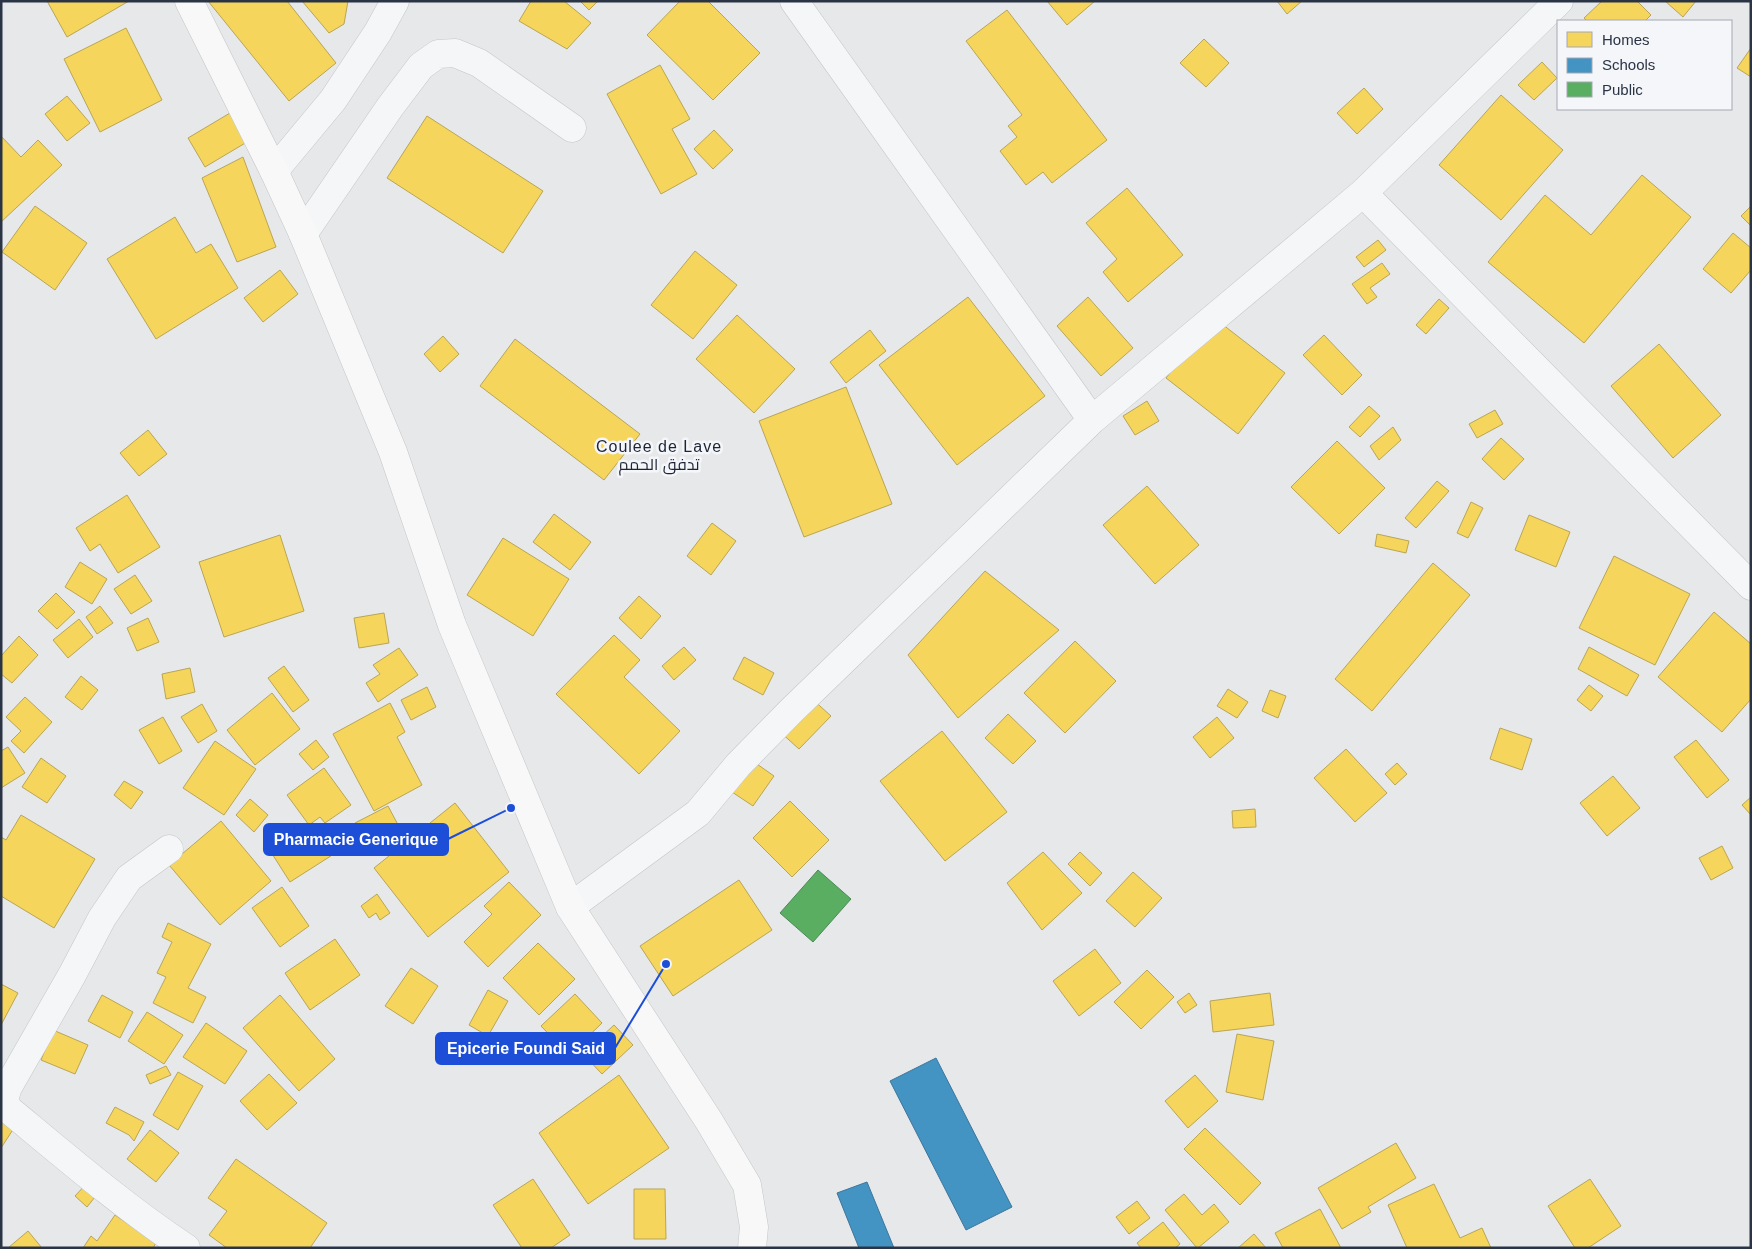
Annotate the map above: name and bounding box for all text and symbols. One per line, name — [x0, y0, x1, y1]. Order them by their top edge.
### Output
legend — [1557, 20, 1732, 110]
text: Homes — [1602, 31, 1650, 48]
text: Schools — [1602, 56, 1655, 73]
text: Public — [1602, 81, 1643, 98]
district label: Coulee de Lave تدفق الحمم — [596, 438, 722, 476]
callout: Pharmacie Generique — [264, 824, 448, 855]
text: Pharmacie Generique — [274, 831, 438, 848]
callout: Epicerie Foundi Said — [436, 1033, 615, 1064]
text: Epicerie Foundi Said — [447, 1040, 605, 1057]

